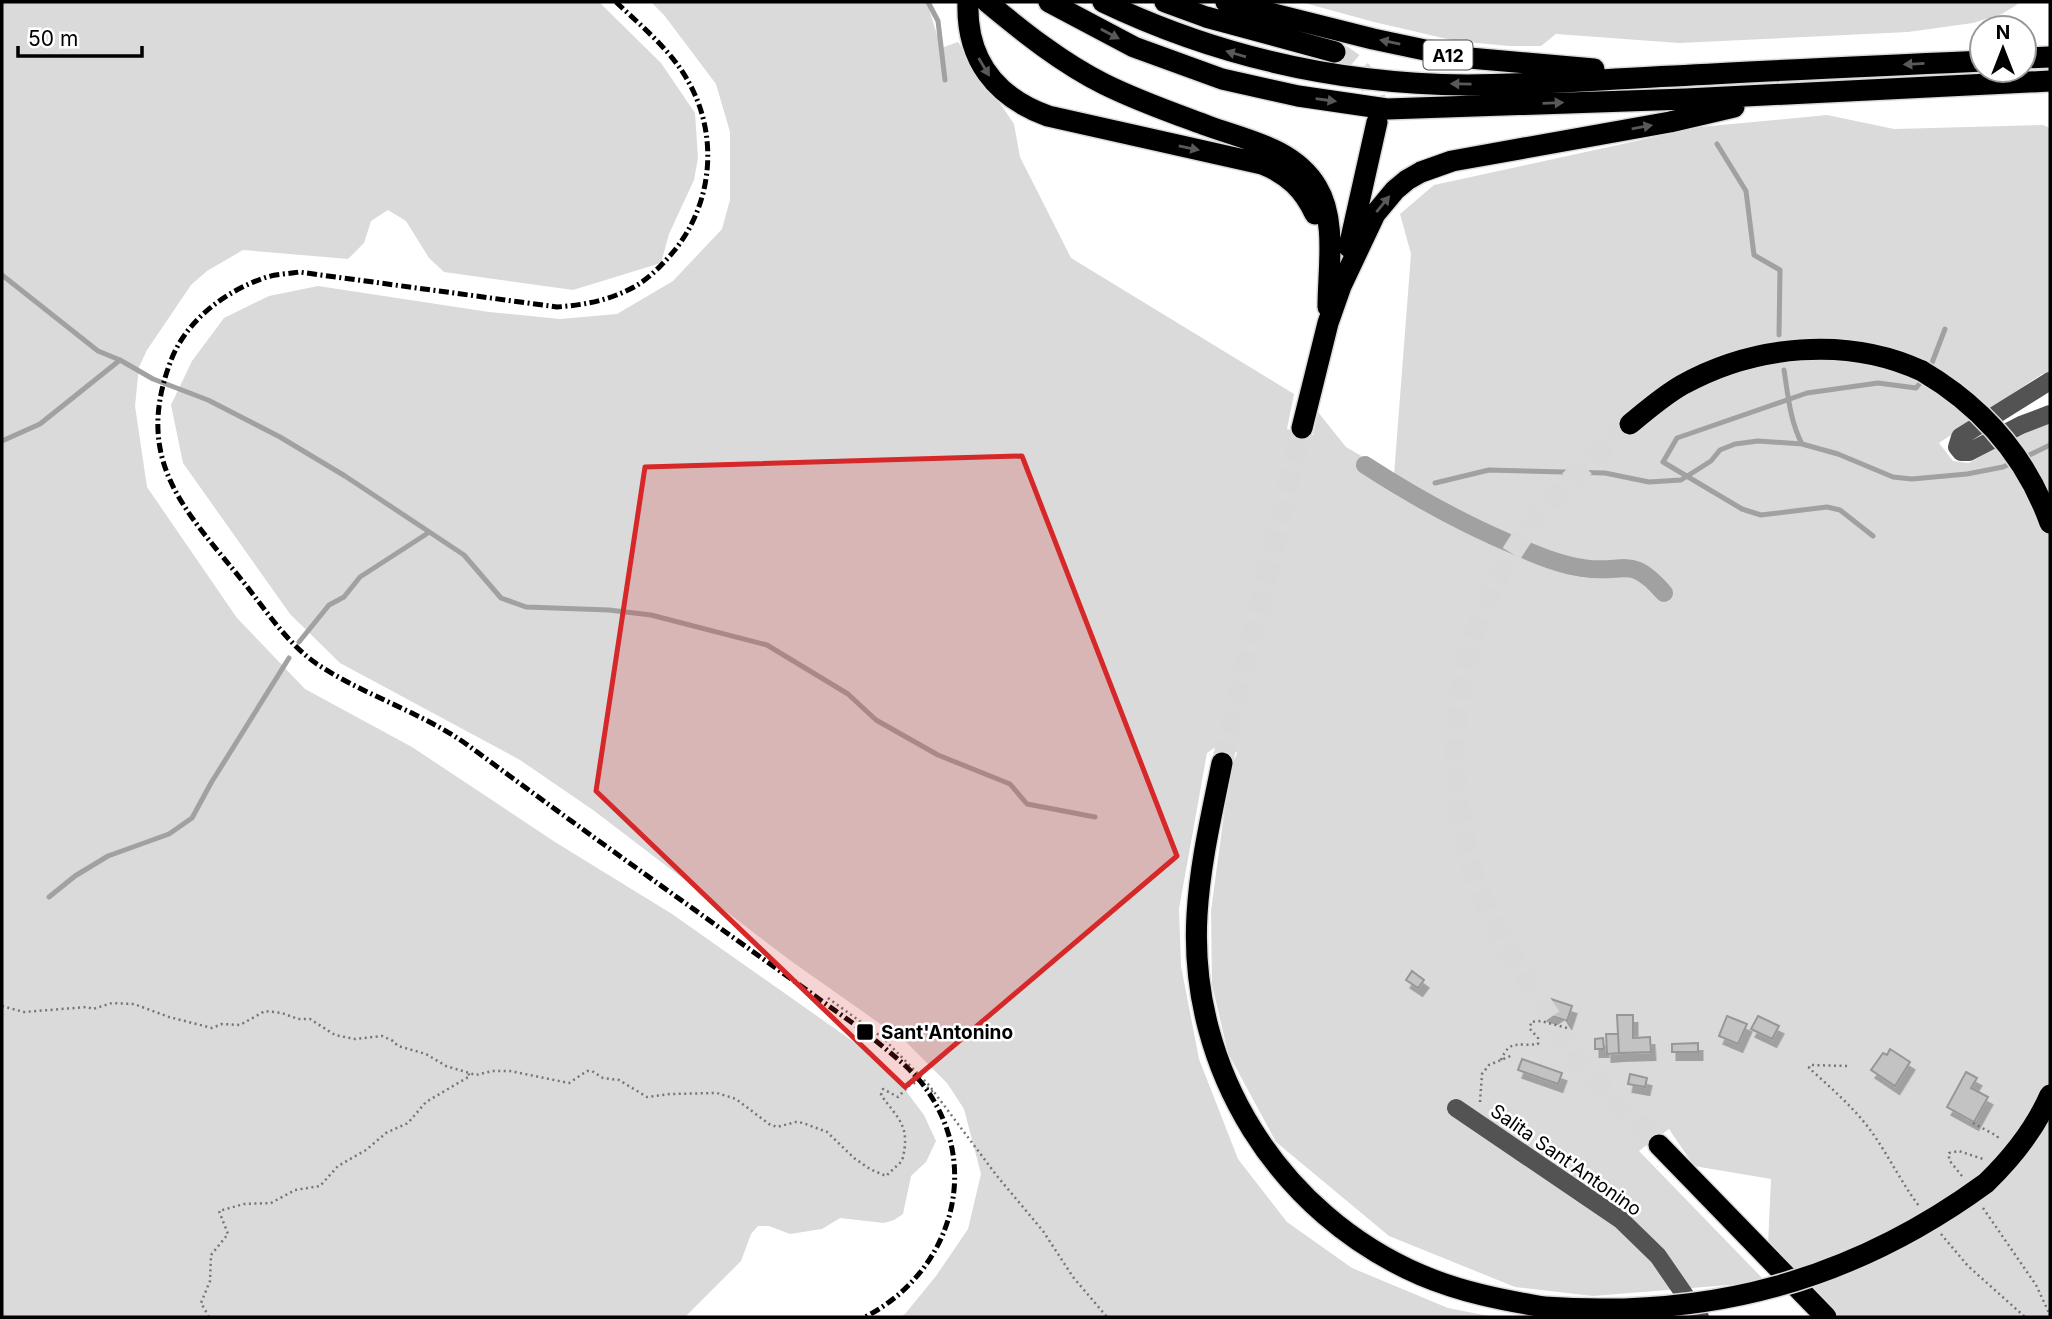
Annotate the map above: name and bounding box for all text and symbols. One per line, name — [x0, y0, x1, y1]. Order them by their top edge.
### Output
scale bar — [18, 14, 142, 58]
north arrow — [1968, 14, 2038, 84]
text: N — [1996, 21, 2010, 44]
text: 50 m — [28, 26, 78, 51]
one-way arrow — [1100, 28, 1119, 40]
one-way arrow — [1379, 37, 1401, 48]
road number: A12 — [1424, 40, 1472, 70]
one-way arrow — [1226, 48, 1247, 58]
one-way arrow — [978, 57, 990, 76]
one-way arrow — [1903, 59, 1925, 70]
one-way arrow — [1450, 79, 1472, 90]
one-way arrow — [1315, 95, 1337, 106]
one-way arrow — [1542, 98, 1564, 109]
one-way arrow — [1631, 121, 1653, 132]
one-way arrow — [1178, 142, 1200, 153]
one-way arrow — [1375, 195, 1390, 213]
place label: Sant'Antonino — [881, 1021, 1013, 1044]
marker: Sant'Antonino — [855, 1022, 875, 1042]
street label: Salita Sant'Antonino — [1486, 1099, 1646, 1221]

